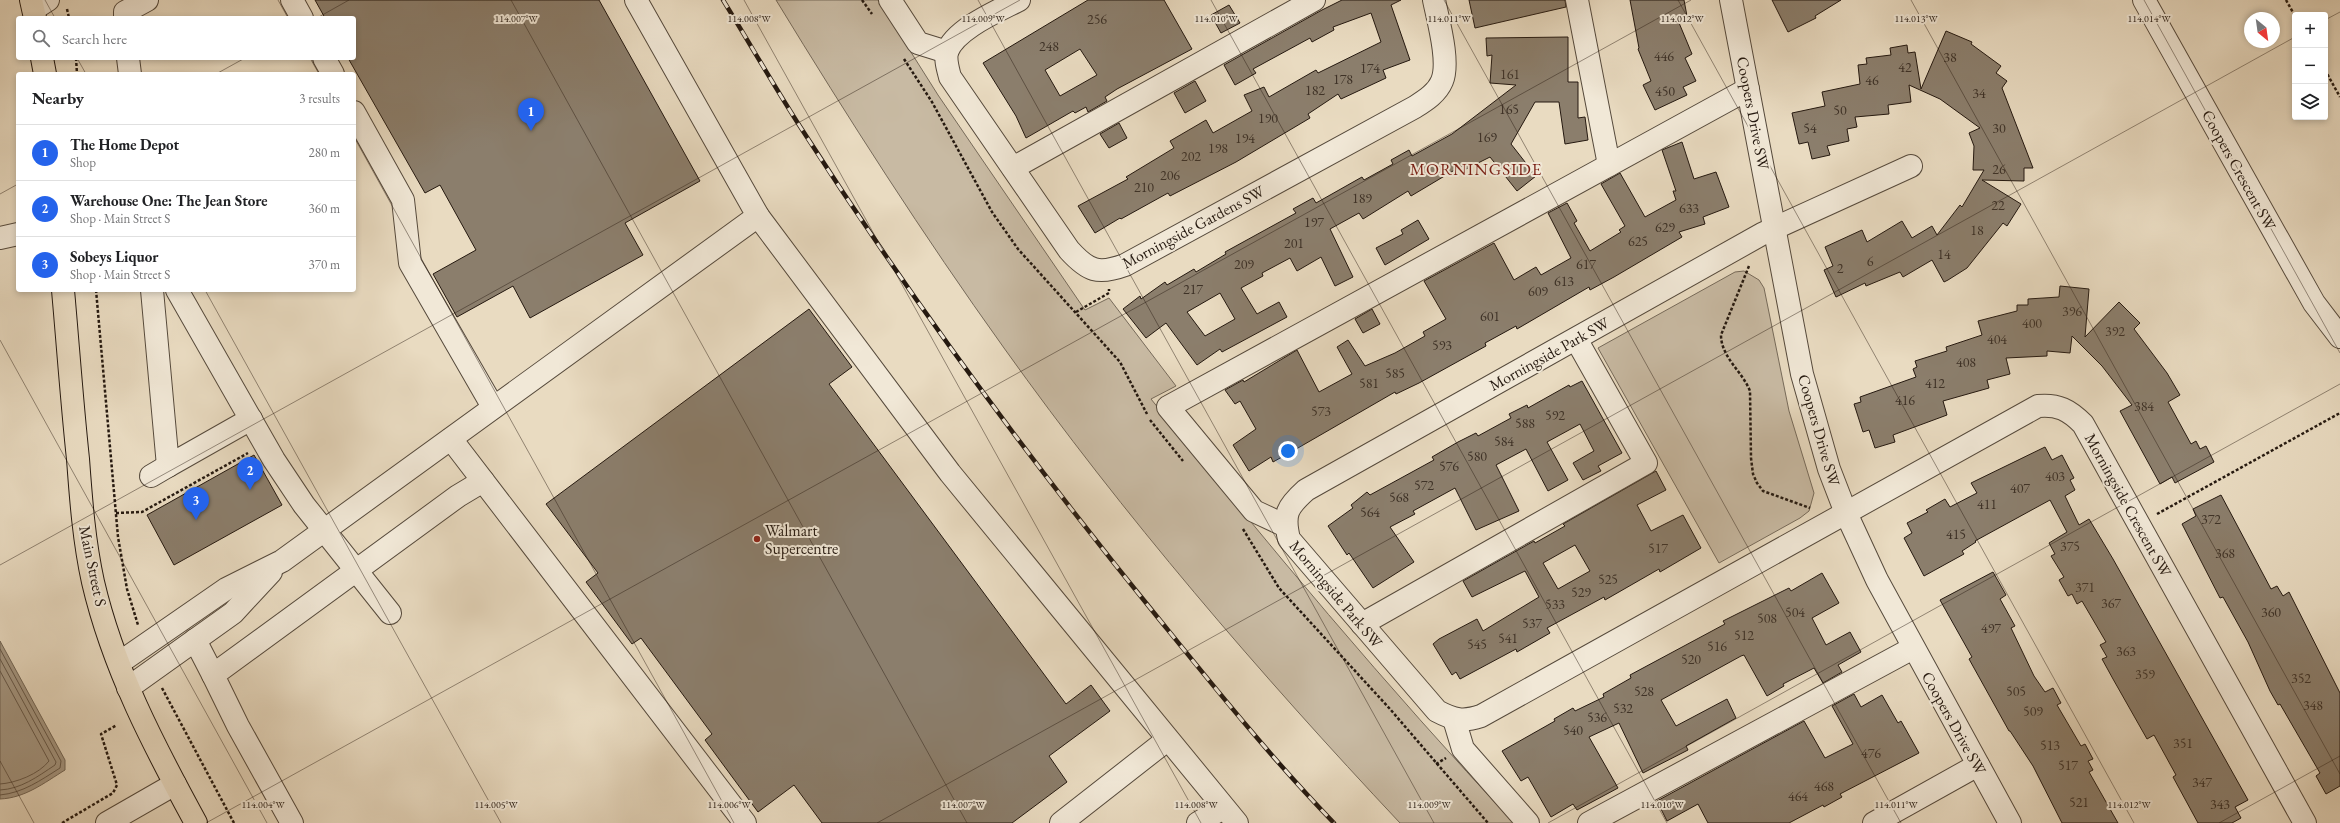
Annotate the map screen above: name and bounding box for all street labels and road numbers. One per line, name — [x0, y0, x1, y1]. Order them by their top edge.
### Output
street label: Coopers Drive SW — [1732, 55, 1774, 172]
street label: Coopers Crescent SW — [2197, 106, 2281, 234]
street label: Morningside Gardens SW — [1118, 180, 1268, 273]
street label: Morningside Park SW — [1485, 312, 1613, 396]
street label: Coopers Drive SW — [1793, 372, 1845, 488]
street label: Morningside Crescent SW — [2080, 429, 2176, 581]
street label: Main Street S — [74, 524, 112, 608]
street label: Morningside Park SW — [1285, 536, 1387, 652]
street label: Coopers Drive SW — [1917, 668, 1991, 779]

